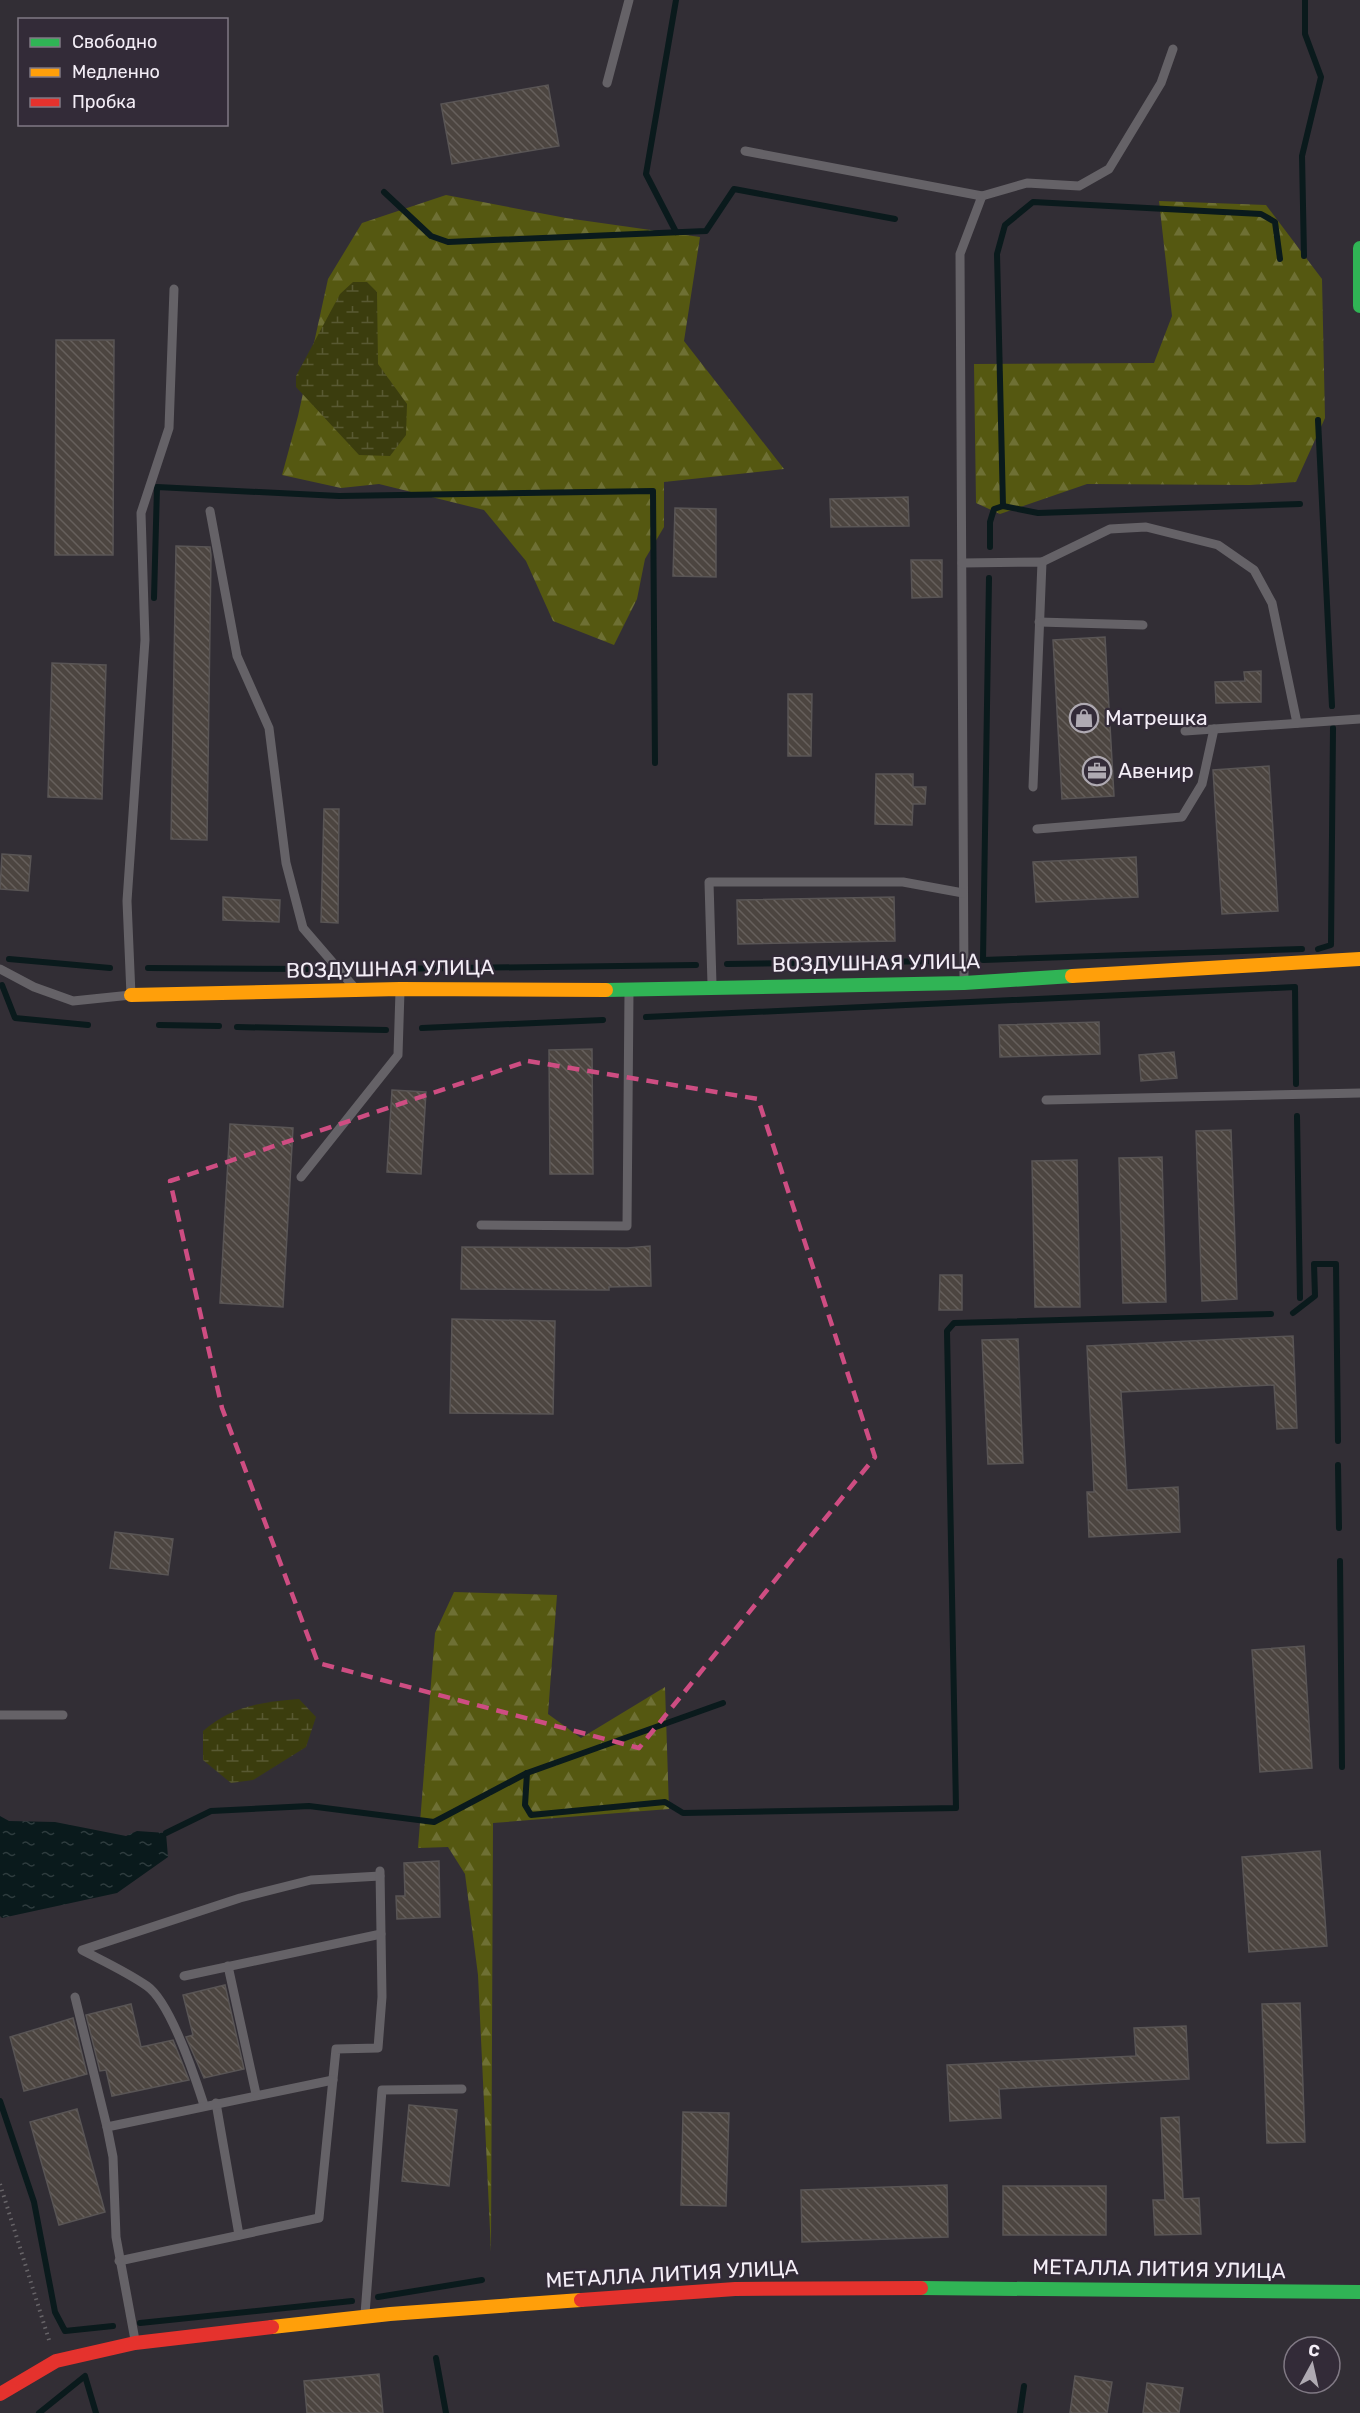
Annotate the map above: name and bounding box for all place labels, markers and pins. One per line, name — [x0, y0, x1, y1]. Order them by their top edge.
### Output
shop icon: Матрешка — [1068, 702, 1100, 734]
place label: Матрешка — [1105, 705, 1208, 730]
office icon: Авенир — [1081, 755, 1113, 787]
place label: Авенир — [1118, 758, 1194, 783]

